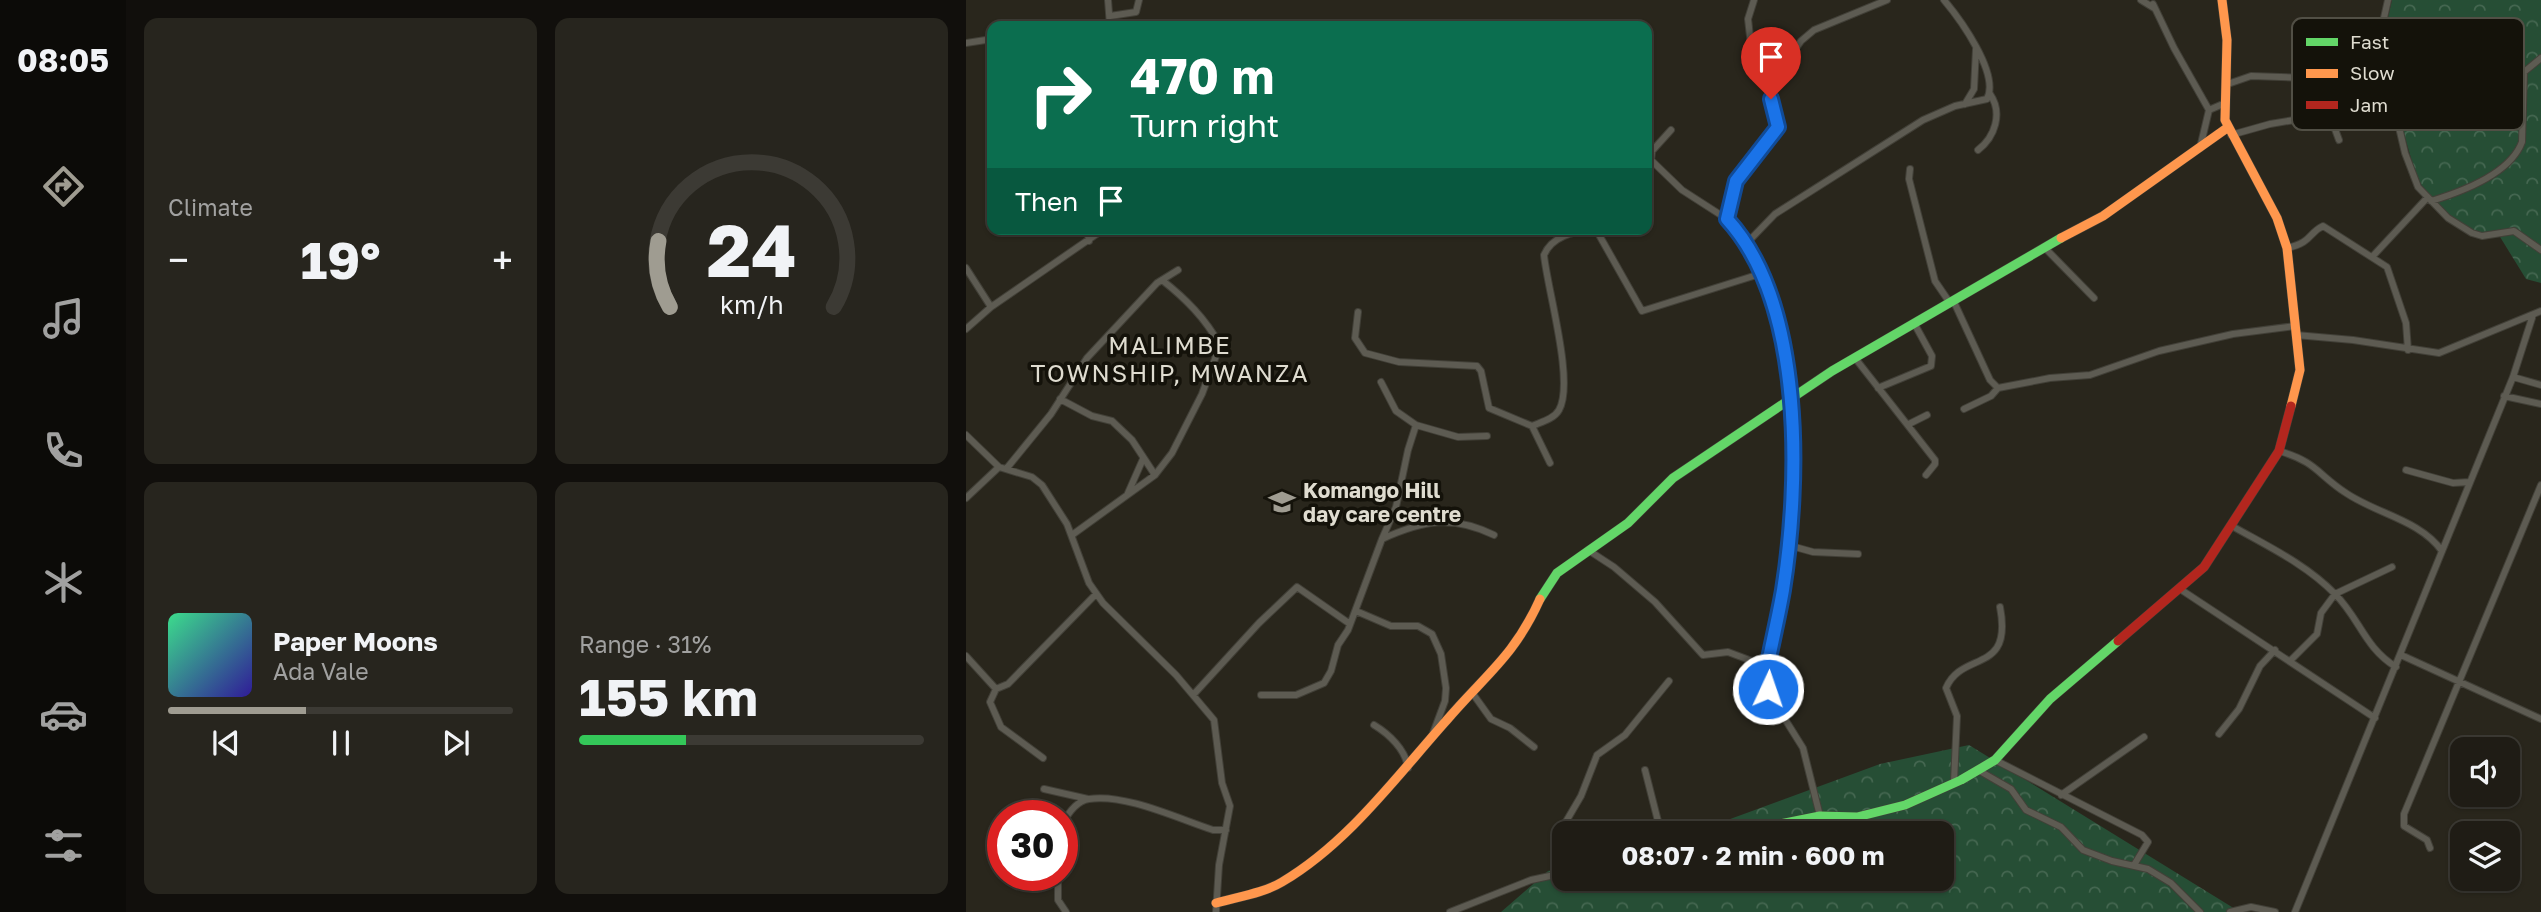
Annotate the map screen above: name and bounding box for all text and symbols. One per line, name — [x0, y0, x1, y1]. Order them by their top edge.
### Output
legend — [2292, 18, 2524, 130]
pin — [1741, 27, 1801, 99]
text: Fast — [2350, 30, 2389, 53]
icon: arrive — [1752, 38, 1790, 76]
text: 08:05 — [17, 41, 109, 79]
text: 470 m — [1130, 46, 1274, 105]
icon: right — [1015, 49, 1106, 140]
text: Slow — [2350, 61, 2395, 84]
text: Jam — [2350, 93, 2388, 116]
text: Turn right — [1130, 106, 1279, 144]
icon: directions — [39, 162, 88, 211]
icon: arrive — [1092, 182, 1130, 220]
text: Then — [1015, 186, 1078, 217]
text: Climate — [168, 193, 253, 221]
text: 24 — [707, 206, 796, 293]
text: 19° — [300, 228, 381, 290]
text: − — [168, 237, 189, 282]
text: + — [492, 237, 513, 282]
text: km/h — [720, 289, 783, 320]
icon: music — [39, 294, 88, 343]
district label: MALIMBE TOWNSHIP, MWANZA — [1031, 330, 1309, 387]
icon: phone — [39, 426, 88, 475]
place label: Komango Hill day care centre — [1303, 477, 1461, 527]
school or university icon: Komango Hill day care centre — [1267, 487, 1297, 517]
icon: climate — [39, 558, 88, 607]
text: Paper Moons — [273, 626, 438, 657]
text: Range · 31% — [579, 630, 711, 658]
position arrow — [1731, 652, 1805, 726]
text: Ada Vale — [273, 657, 369, 685]
text: 155 km — [579, 665, 758, 727]
icon: car — [39, 690, 88, 739]
icon: previous — [207, 724, 245, 762]
icon: pause — [322, 724, 360, 762]
icon: next — [437, 724, 475, 762]
map controls — [2450, 737, 2520, 891]
button: sound — [2450, 737, 2520, 807]
speed limit sign: 30 — [987, 800, 1078, 891]
icon: filters — [39, 821, 88, 870]
button: layers — [2450, 821, 2520, 891]
text: 08:07 · 2 min · 600 m — [1621, 840, 1885, 871]

